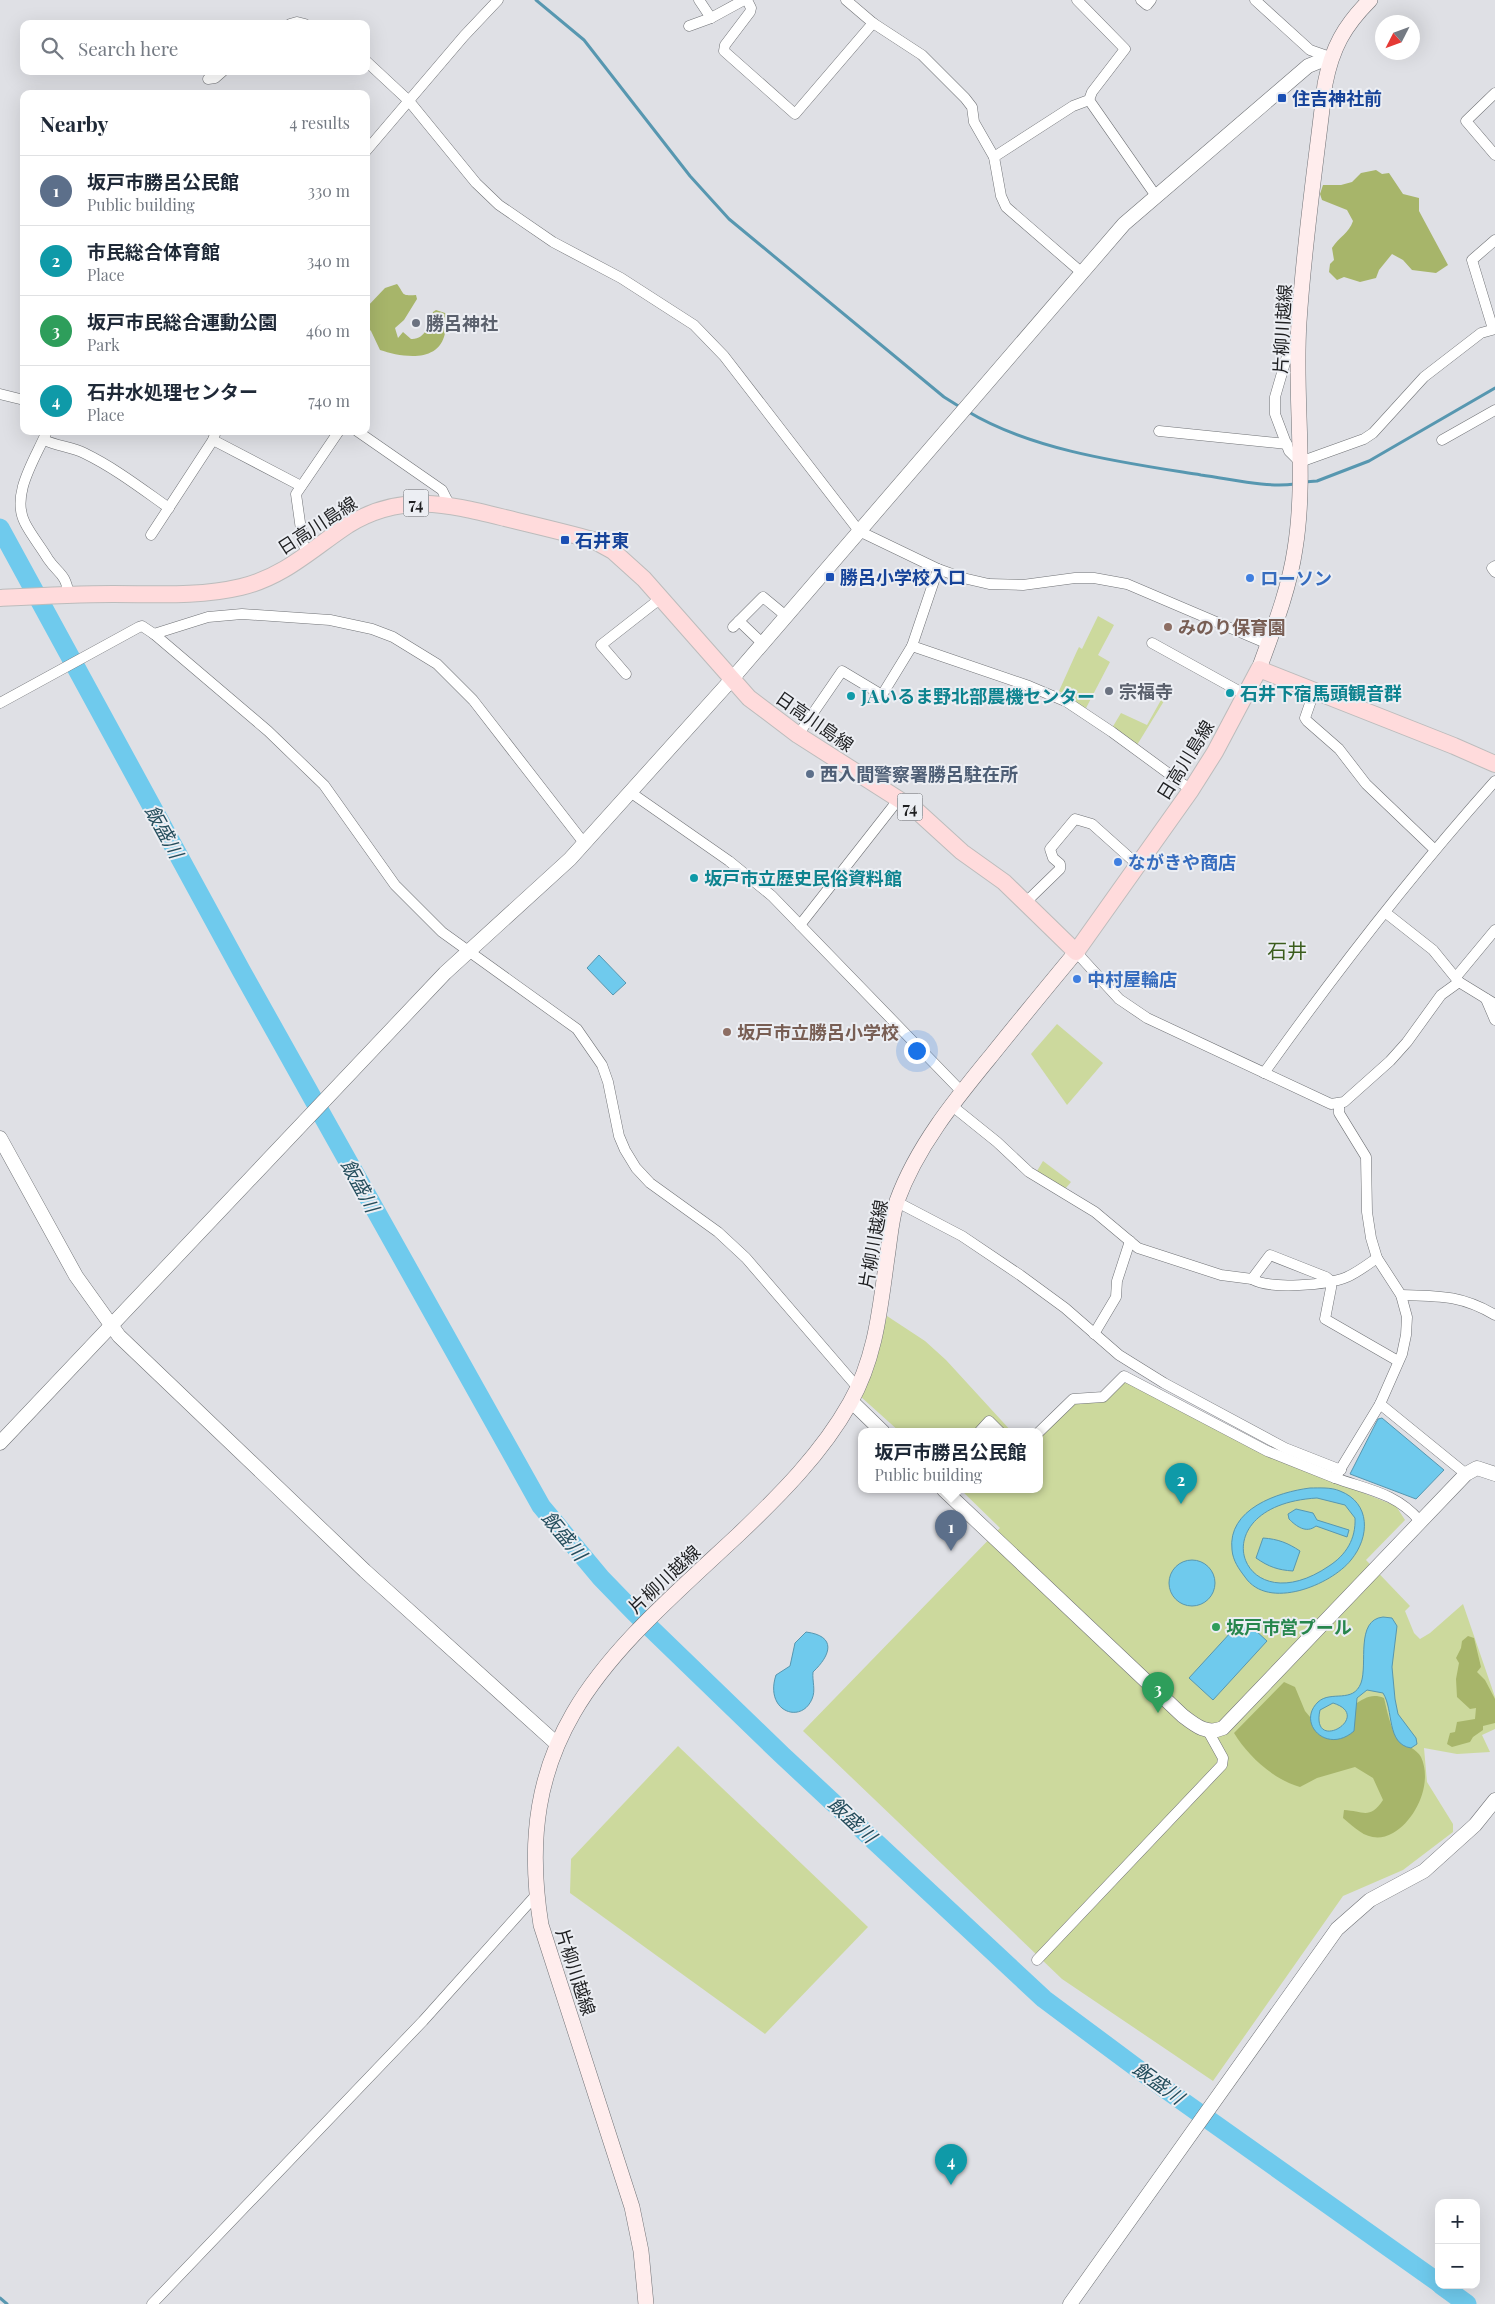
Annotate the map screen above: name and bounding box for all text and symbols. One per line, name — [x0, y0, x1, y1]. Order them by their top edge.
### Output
north arrow — [1375, 15, 1420, 60]
search box — [20, 20, 370, 75]
icon: search — [38, 34, 66, 62]
text: Search here — [78, 35, 178, 61]
place label: 住吉神社前 — [1292, 86, 1382, 110]
marker: 住吉神社前 — [1276, 92, 1288, 104]
text: Nearby — [40, 109, 109, 137]
text: 4 results — [289, 112, 350, 133]
text: 坂戸市勝呂公民館 — [87, 168, 239, 194]
text: 1 — [53, 180, 59, 201]
text: 330 m — [308, 180, 350, 201]
text: Public building — [87, 194, 195, 215]
text: 市民総合体育館 — [87, 238, 220, 264]
text: 2 — [52, 250, 60, 271]
text: 340 m — [307, 250, 350, 271]
text: Place — [87, 264, 125, 285]
street label: 片柳川越線 — [1268, 283, 1296, 375]
text: 坂戸市民総合運動公園 — [87, 308, 277, 334]
place label: 勝呂神社 — [426, 311, 498, 335]
marker: 勝呂神社 — [410, 317, 422, 329]
text: 3 — [52, 320, 60, 341]
text: 460 m — [306, 320, 350, 341]
text: Park — [87, 334, 120, 355]
text: 石井水処理センター — [87, 378, 258, 404]
text: 4 — [52, 390, 60, 411]
text: 740 m — [308, 390, 350, 411]
text: Place — [87, 404, 125, 425]
road number: 74 — [404, 489, 428, 516]
street label: 日高川島線 — [273, 490, 361, 560]
place label: 石井東 — [575, 528, 629, 552]
marker: 石井東 — [559, 534, 571, 546]
place label: 勝呂小学校入口 — [840, 565, 966, 589]
place label: ローソン — [1260, 566, 1332, 590]
marker: 勝呂小学校入口 — [824, 571, 836, 583]
marker: ローソン — [1244, 572, 1256, 584]
place label: みのり保育園 — [1178, 615, 1286, 639]
marker: みのり保育園 — [1162, 621, 1174, 633]
place label: 宗福寺 — [1119, 679, 1173, 703]
place label: 石井下宿馬頭観音群 — [1240, 681, 1402, 705]
place label: JAいるま野北部農機センター — [860, 684, 1095, 708]
street label: 日高川島線 — [771, 685, 859, 757]
marker: 宗福寺 — [1103, 685, 1115, 697]
marker: 石井下宿馬頭観音群 — [1224, 687, 1236, 699]
marker: JAいるま野北部農機センター — [845, 690, 857, 702]
street label: 日高川島線 — [1151, 715, 1219, 805]
place label: 西入間警察署勝呂駐在所 — [820, 762, 1018, 786]
marker: 西入間警察署勝呂駐在所 — [804, 768, 816, 780]
road number: 74 — [898, 794, 922, 820]
water label: 飯盛川 — [140, 800, 191, 864]
place label: ながきや商店 — [1128, 850, 1236, 874]
marker: ながきや商店 — [1112, 856, 1124, 868]
place label: 坂戸市立歴史民俗資料館 — [704, 866, 902, 890]
marker: 坂戸市立歴史民俗資料館 — [688, 872, 700, 884]
district label: 石井 — [1267, 936, 1307, 963]
place label: 中村屋輪店 — [1087, 967, 1177, 991]
marker: 中村屋輪店 — [1071, 973, 1083, 985]
place label: 坂戸市立勝呂小学校 — [737, 1020, 899, 1044]
marker: 坂戸市立勝呂小学校 — [721, 1026, 733, 1038]
your location — [904, 1038, 930, 1064]
water label: 飯盛川 — [336, 1154, 387, 1218]
street label: 片柳川越線 — [853, 1198, 893, 1290]
popup — [858, 1428, 1043, 1493]
text: 坂戸市勝呂公民館 — [874, 1438, 1027, 1464]
pin: 2 — [1165, 1463, 1197, 1504]
text: Public building — [874, 1464, 982, 1485]
water label: 飯盛川 — [537, 1505, 595, 1567]
pin: 1 — [935, 1510, 967, 1551]
street label: 片柳川越線 — [623, 1540, 705, 1618]
place label: 坂戸市営プール — [1226, 1615, 1352, 1639]
marker: 坂戸市営プール — [1210, 1621, 1222, 1633]
pin: 3 — [1142, 1672, 1174, 1713]
water label: 飯盛川 — [823, 1790, 884, 1849]
street label: 片柳川越線 — [551, 1925, 601, 2019]
water label: 飯盛川 — [1128, 2055, 1191, 2110]
pin: 4 — [935, 2144, 967, 2185]
map controls — [1435, 2199, 1480, 2289]
button: + — [1435, 2199, 1480, 2244]
button: − — [1435, 2244, 1480, 2289]

